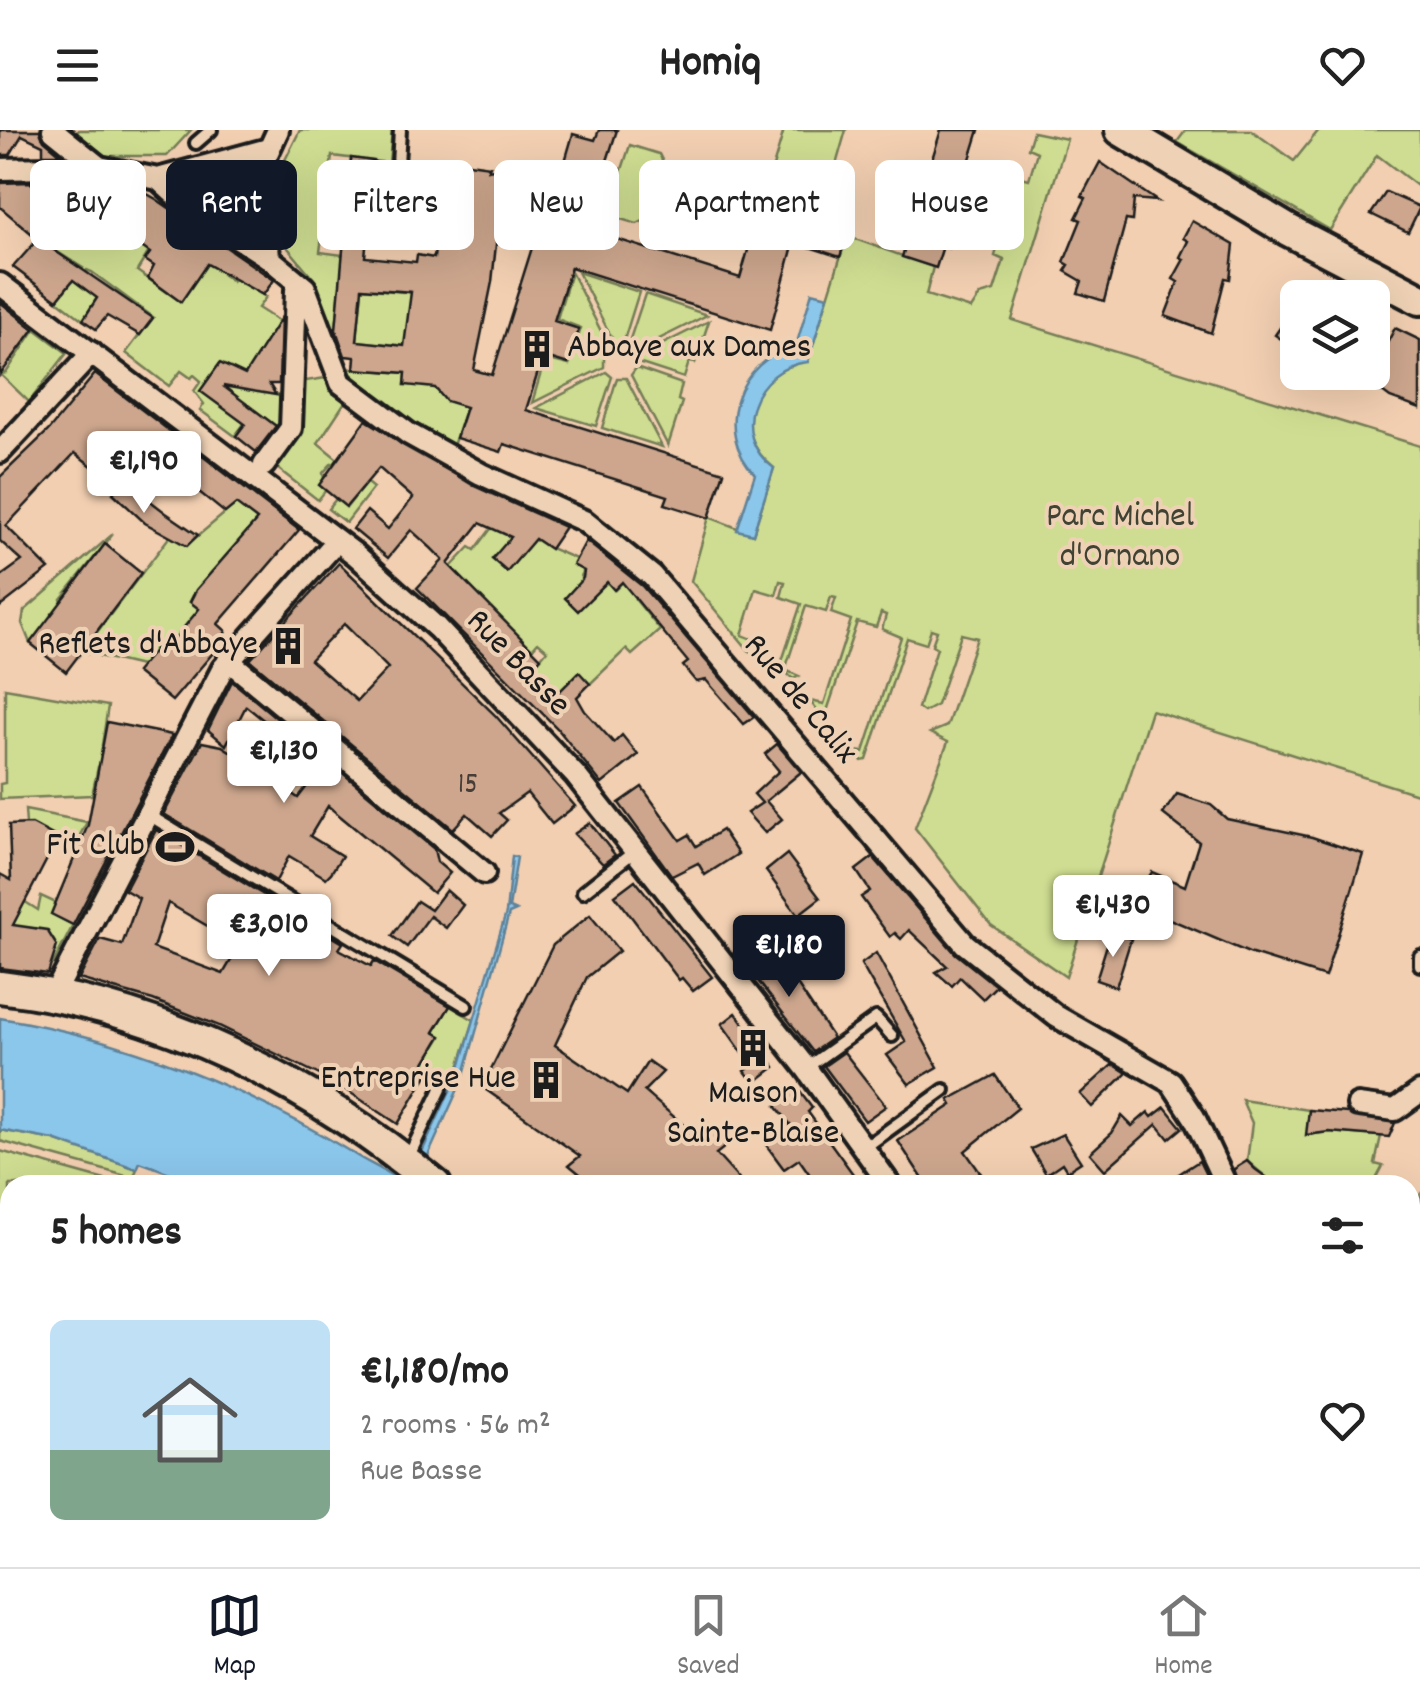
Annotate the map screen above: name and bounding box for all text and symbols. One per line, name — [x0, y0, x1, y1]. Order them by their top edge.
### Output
text: Homiq — [659, 33, 761, 97]
icon: menu — [50, 38, 105, 93]
icon: heart — [1315, 38, 1370, 93]
chip: Buy — [30, 160, 146, 250]
chip: Rent — [166, 160, 297, 250]
chip: Filters — [317, 160, 474, 250]
chip: New — [494, 160, 619, 250]
chip: Apartment — [639, 160, 855, 250]
chip: House — [875, 160, 1024, 250]
map controls — [1280, 280, 1390, 390]
button: layers — [1280, 280, 1390, 390]
place label: Abbaye aux Dames — [567, 324, 812, 374]
building icon: Abbaye aux Dames — [516, 328, 558, 370]
pin: €1,190 — [63, 431, 225, 516]
text: €1,190 — [109, 440, 179, 486]
park label: Parc Michel d'Ornano — [1046, 493, 1194, 583]
street label: Rue Basse — [453, 599, 581, 729]
place label: Reflets d'Abbaye — [38, 621, 258, 671]
street label: Rue de Calix — [729, 624, 869, 776]
building icon: Reflets d'Abbaye — [267, 625, 309, 667]
pin: €1,130 — [203, 721, 365, 806]
text: €1,130 — [249, 730, 319, 776]
house number: 15 — [458, 765, 478, 808]
place label: Fit Club — [46, 822, 145, 872]
sports icon: Fit Club — [154, 826, 196, 868]
pin: €1,430 — [1032, 875, 1194, 960]
text: €1,430 — [1075, 884, 1151, 930]
pin: €3,010 — [188, 894, 350, 979]
text: €3,010 — [229, 903, 309, 949]
pin: €1,180 — [708, 915, 870, 1000]
text: €1,180 — [755, 924, 823, 970]
building icon: Maison Sainte-Blaise — [732, 1027, 774, 1069]
place label: Entreprise Hue — [321, 1055, 516, 1105]
building icon: Entreprise Hue — [525, 1059, 567, 1101]
place label: Maison Sainte-Blaise — [667, 1070, 839, 1160]
text: 5 homes — [50, 1205, 182, 1265]
icon: filters — [1315, 1208, 1370, 1263]
text: €1,180/mo — [360, 1344, 509, 1404]
icon: home — [130, 1360, 250, 1480]
icon: heart — [1315, 1393, 1370, 1448]
text: 2 rooms · 56 m² — [360, 1404, 551, 1450]
text: Rue Basse — [360, 1450, 482, 1496]
tab: Map — [207, 1588, 262, 1688]
tab: Saved — [677, 1588, 740, 1688]
tab: Home — [1154, 1588, 1213, 1688]

